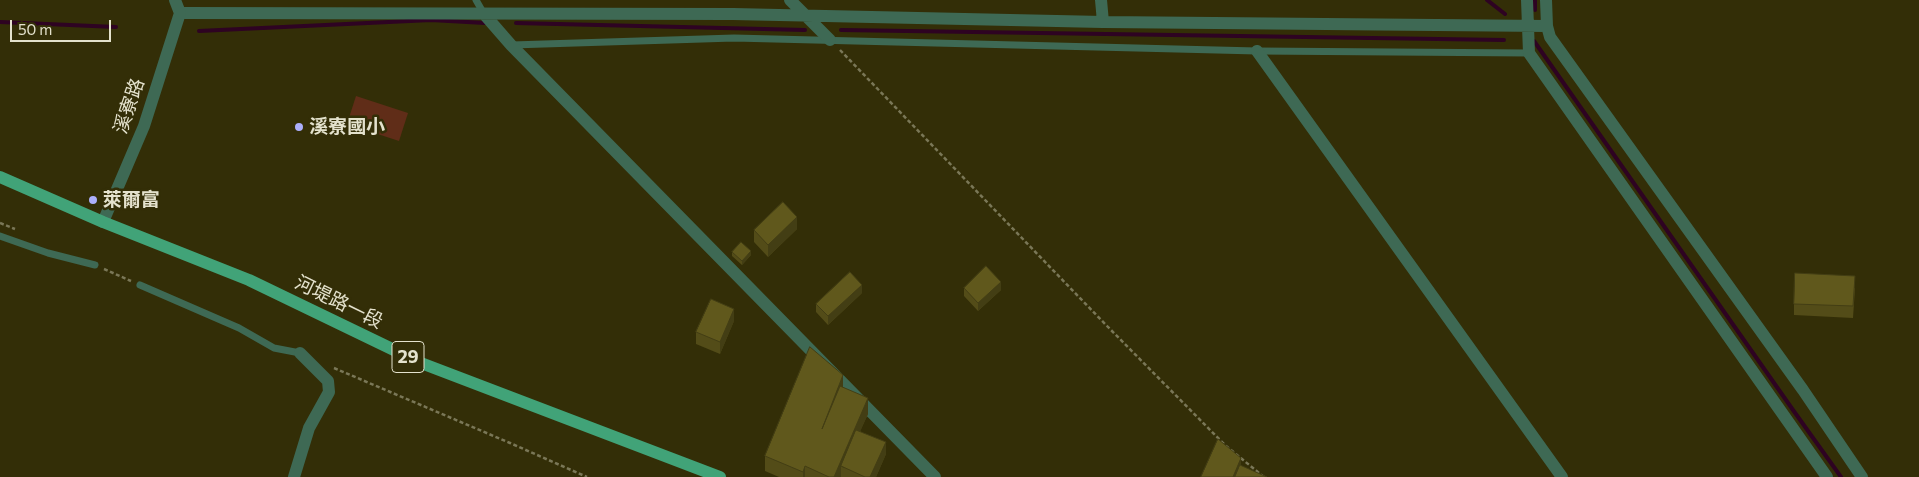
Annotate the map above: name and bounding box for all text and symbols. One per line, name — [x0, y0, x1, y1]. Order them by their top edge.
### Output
scale bar — [12, 10, 114, 42]
text: 50 m — [18, 20, 52, 38]
street label: 溪寮路 — [109, 75, 149, 137]
place label: 溪寮國小 — [309, 116, 385, 138]
marker: 溪寮國小 — [293, 121, 305, 133]
place label: 萊爾富 — [103, 189, 160, 211]
marker: 萊爾富 — [87, 194, 99, 206]
street label: 河堤路一段 — [291, 271, 387, 333]
road number: 29 — [392, 342, 424, 372]

